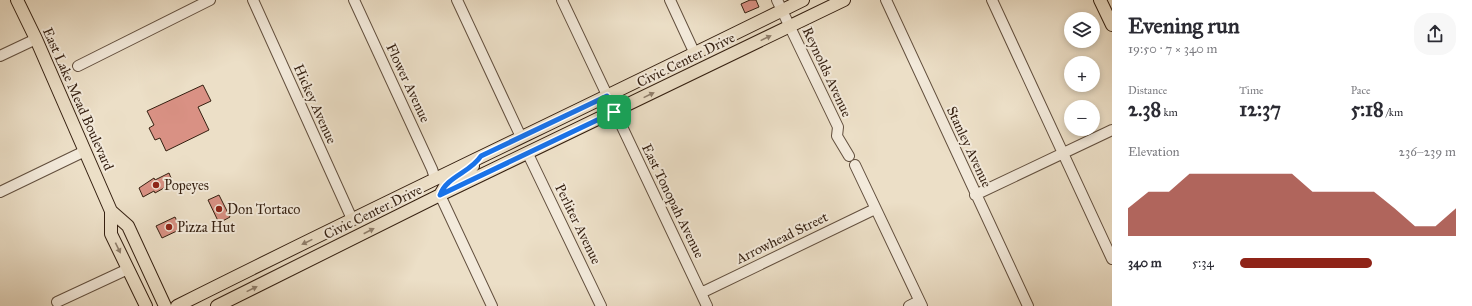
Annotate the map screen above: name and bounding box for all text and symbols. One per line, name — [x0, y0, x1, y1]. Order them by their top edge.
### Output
map controls — [1064, 12, 1100, 136]
button: layers — [1064, 12, 1100, 48]
text: Evening run — [1128, 12, 1240, 39]
button: share — [1414, 13, 1456, 55]
street label: Reynolds Avenue — [799, 24, 855, 120]
street label: East Lake Mead Boulevard — [39, 25, 117, 173]
street label: Civic Center Drive — [634, 29, 738, 91]
one-way arrow — [760, 35, 772, 41]
street label: Flower Avenue — [382, 41, 434, 125]
text: 19:50 · 7 × 340 m — [1128, 41, 1218, 57]
button: + — [1064, 56, 1100, 92]
street label: Hickey Avenue — [290, 61, 340, 147]
text: Distance — [1128, 84, 1167, 97]
text: Time — [1239, 84, 1264, 97]
text: Pace — [1351, 84, 1371, 97]
one-way arrow — [643, 92, 655, 98]
pin — [597, 95, 631, 129]
text: 2.38 — [1128, 97, 1161, 121]
text: 12:37 — [1239, 97, 1281, 121]
text: 5:18 — [1351, 97, 1384, 121]
button: − — [1064, 100, 1100, 136]
icon: arrive — [603, 101, 625, 123]
street label: Stanley Avenue — [943, 104, 995, 190]
text: km — [1161, 106, 1178, 119]
text: /km — [1384, 106, 1403, 119]
street label: East Tonopah Avenue — [638, 141, 708, 261]
text: Elevation — [1128, 144, 1180, 160]
text: 236–239 m — [1399, 144, 1456, 160]
place label: Popeyes — [164, 177, 209, 194]
marker: Popeyes — [151, 180, 161, 190]
street label: Civic Center Drive — [321, 181, 425, 243]
street label: Perliter Avenue — [551, 181, 605, 267]
place label: Don Tortaco — [227, 201, 301, 218]
marker: Don Tortaco — [214, 204, 224, 214]
street label: Arrowhead Street — [732, 208, 831, 268]
place label: Pizza Hut — [177, 219, 235, 236]
marker: Pizza Hut — [164, 222, 174, 232]
one-way arrow — [363, 228, 374, 234]
one-way arrow — [301, 238, 313, 245]
one-way arrow — [115, 242, 121, 254]
text: 340 m — [1128, 255, 1162, 271]
text: 5:34 — [1192, 255, 1214, 271]
one-way arrow — [246, 286, 258, 292]

